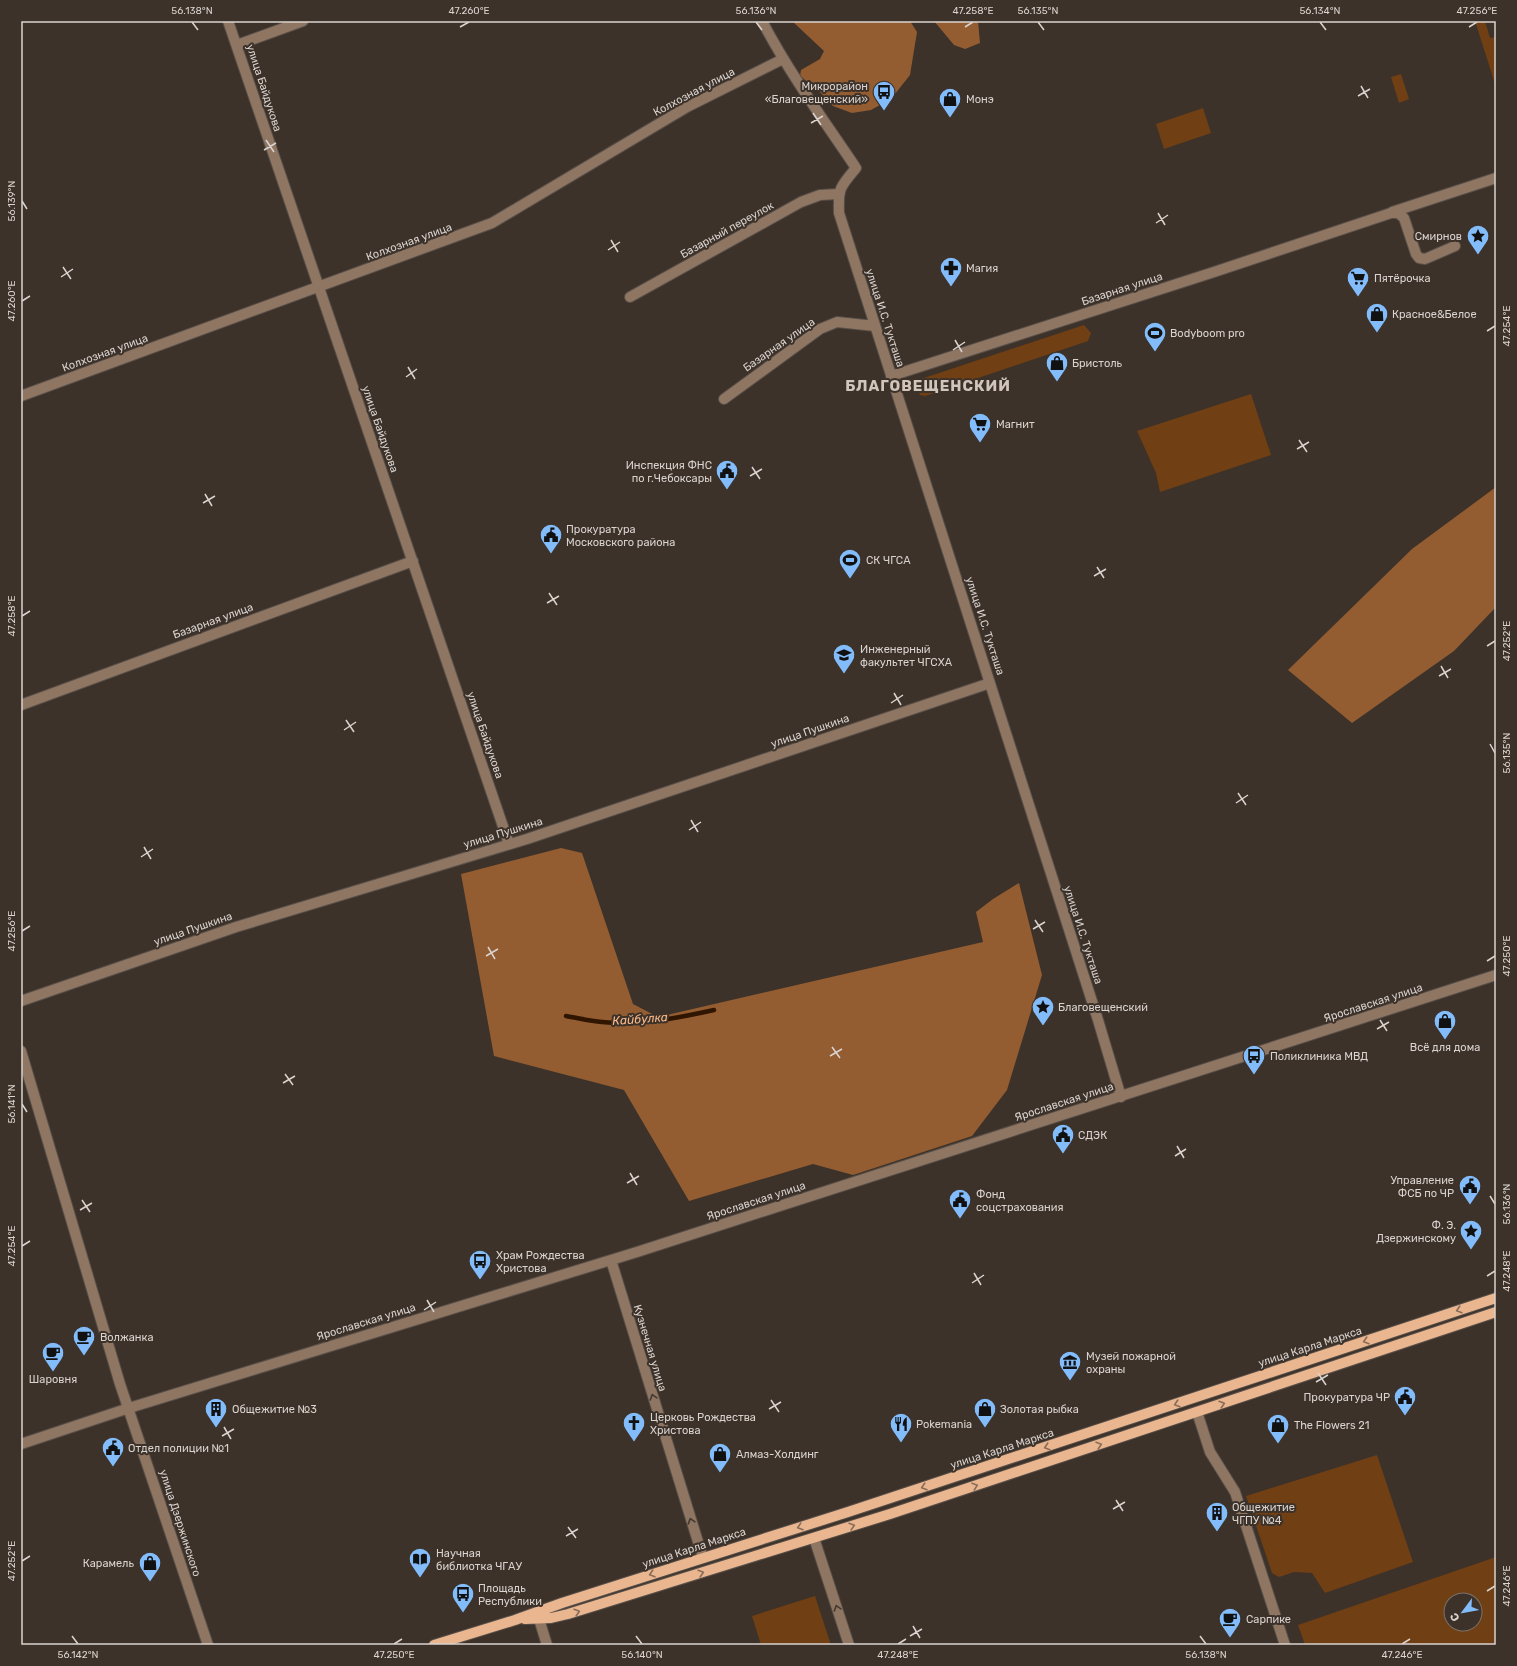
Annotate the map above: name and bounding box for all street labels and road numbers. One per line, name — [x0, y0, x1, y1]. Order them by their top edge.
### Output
street label: улица Байдукова — [244, 43, 284, 133]
street label: Колхозная улица — [651, 65, 737, 119]
street label: Базарный переулок — [678, 199, 776, 261]
street label: Колхозная улица — [364, 220, 454, 264]
street label: улица И.С. Тукташа — [863, 267, 907, 369]
street label: Базарная улица — [1080, 270, 1164, 308]
street label: Базарная улица — [741, 315, 817, 375]
street label: Колхозная улица — [60, 331, 150, 375]
street label: улица Байдукова — [359, 384, 401, 474]
street label: улица И.С. Тукташа — [963, 575, 1007, 677]
street label: Базарная улица — [171, 600, 255, 642]
street label: улица Байдукова — [464, 690, 506, 780]
street label: улица Пушкина — [769, 711, 851, 751]
street label: улица Пушкина — [462, 815, 544, 851]
street label: улица И.С. Тукташа — [1061, 884, 1105, 986]
street label: улица Пушкина — [152, 909, 234, 949]
street label: Ярославская улица — [1322, 981, 1424, 1025]
street label: Ярославская улица — [1013, 1080, 1115, 1124]
street label: Ярославская улица — [705, 1179, 807, 1223]
street label: Ярославская улица — [315, 1301, 417, 1343]
street label: Кузнечная улица — [631, 1303, 669, 1393]
street label: улица Карла Маркса — [1257, 1324, 1363, 1370]
street label: улица Карла Маркса — [949, 1426, 1055, 1472]
street label: улица Дзержинского — [157, 1468, 203, 1578]
street label: улица Карла Маркса — [641, 1525, 747, 1571]

